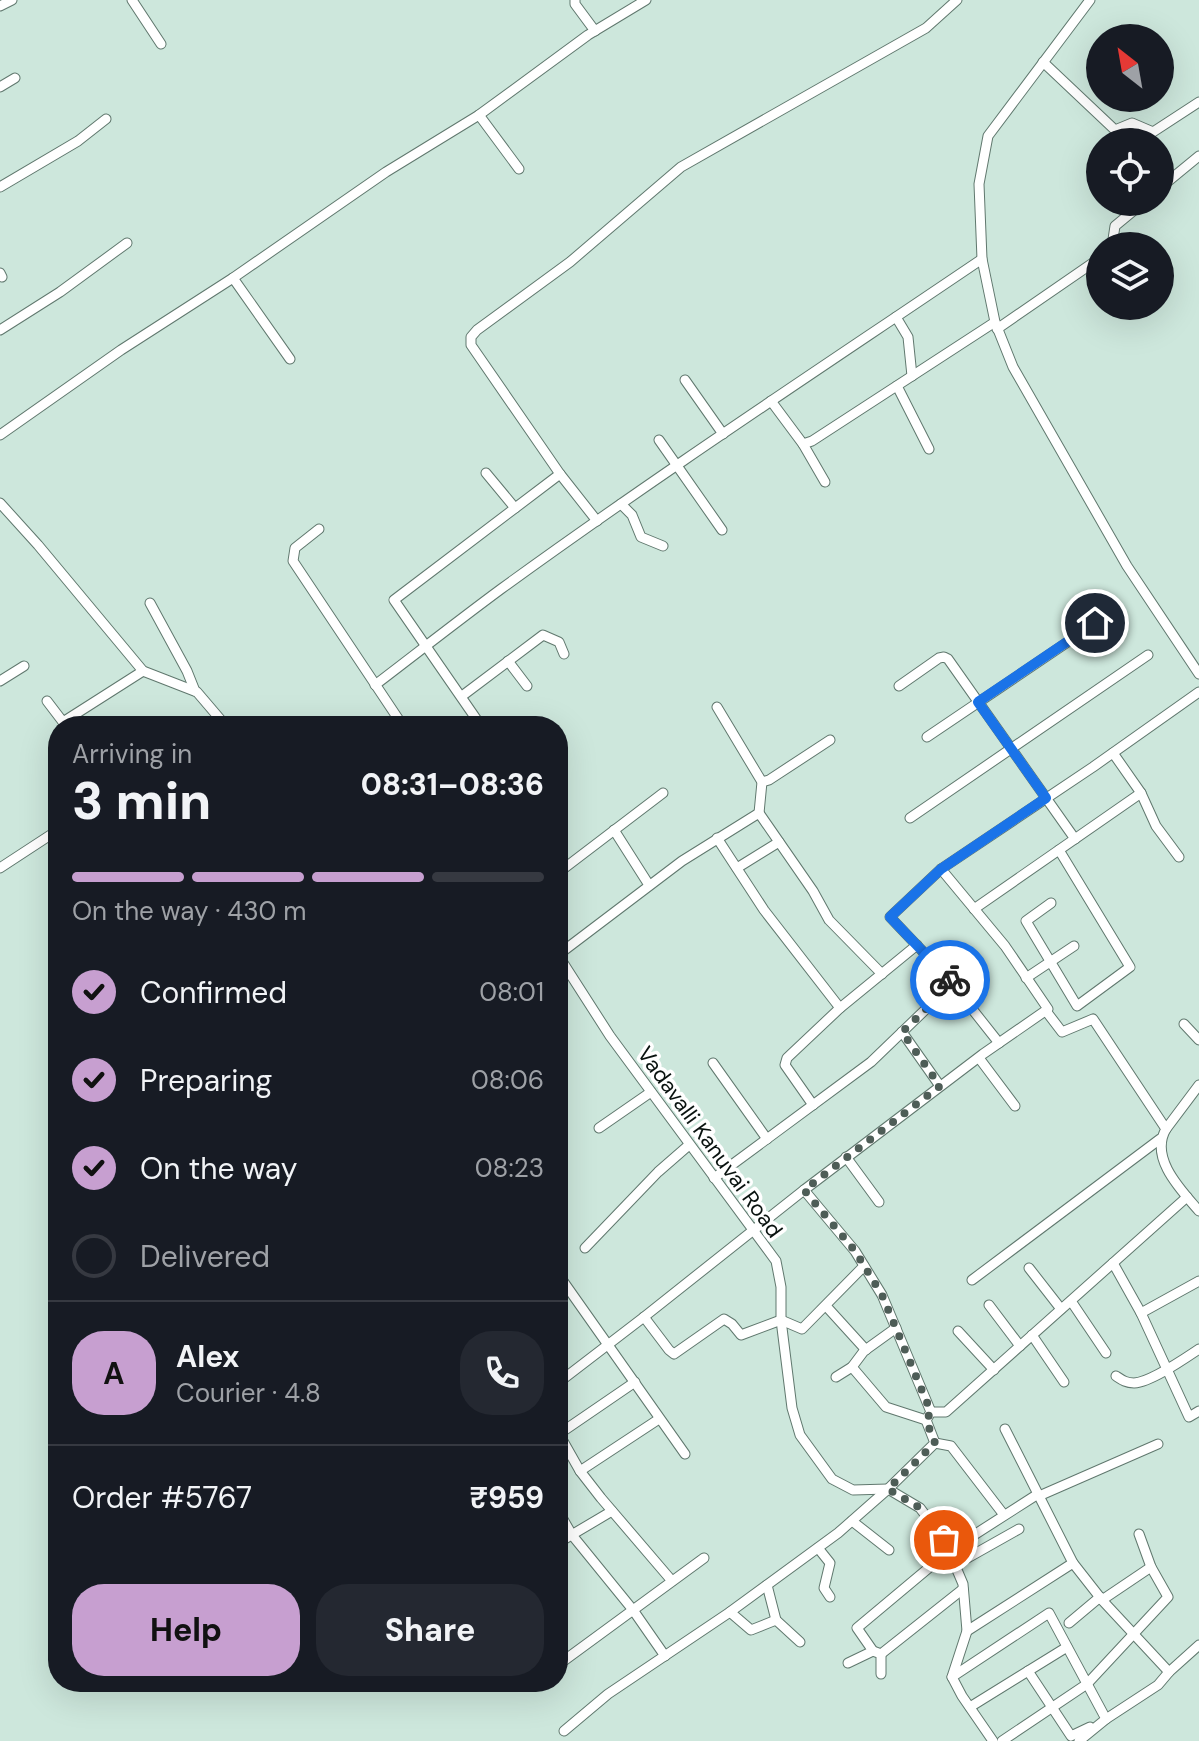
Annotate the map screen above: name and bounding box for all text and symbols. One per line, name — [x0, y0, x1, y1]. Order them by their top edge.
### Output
north arrow — [1086, 24, 1174, 112]
map controls — [1086, 24, 1174, 320]
button: locate — [1086, 128, 1174, 216]
button: layers — [1086, 232, 1174, 320]
pin — [1061, 589, 1129, 657]
icon: home — [1073, 601, 1117, 645]
text: Arriving in — [72, 737, 192, 771]
text: 08:31–08:36 — [361, 765, 544, 804]
text: 3 min — [72, 767, 211, 835]
text: On the way · 430 m — [72, 894, 306, 928]
courier — [910, 940, 990, 1020]
icon: bike — [928, 958, 972, 1002]
icon: check — [72, 970, 116, 1014]
text: Confirmed — [140, 973, 287, 1012]
text: 08:01 — [479, 975, 544, 1009]
street label: Vadavalli Kanuvai Road — [631, 1041, 789, 1243]
icon: check — [72, 1058, 116, 1102]
text: Preparing — [140, 1061, 272, 1100]
text: 08:06 — [471, 1063, 544, 1097]
icon: check — [72, 1146, 116, 1190]
text: On the way — [140, 1149, 297, 1188]
text: 08:23 — [475, 1151, 544, 1185]
text: Delivered — [140, 1237, 270, 1276]
button: phone — [460, 1331, 544, 1415]
text: Alex — [176, 1337, 239, 1376]
text: A — [103, 1354, 125, 1393]
text: Courier · 4.8 — [176, 1376, 321, 1410]
text: Order #5767 — [72, 1478, 252, 1517]
text: ₹959 — [470, 1478, 544, 1517]
pin — [910, 1506, 978, 1574]
icon: bag — [922, 1518, 966, 1562]
button: Help — [72, 1584, 300, 1676]
button: Share — [316, 1584, 544, 1676]

